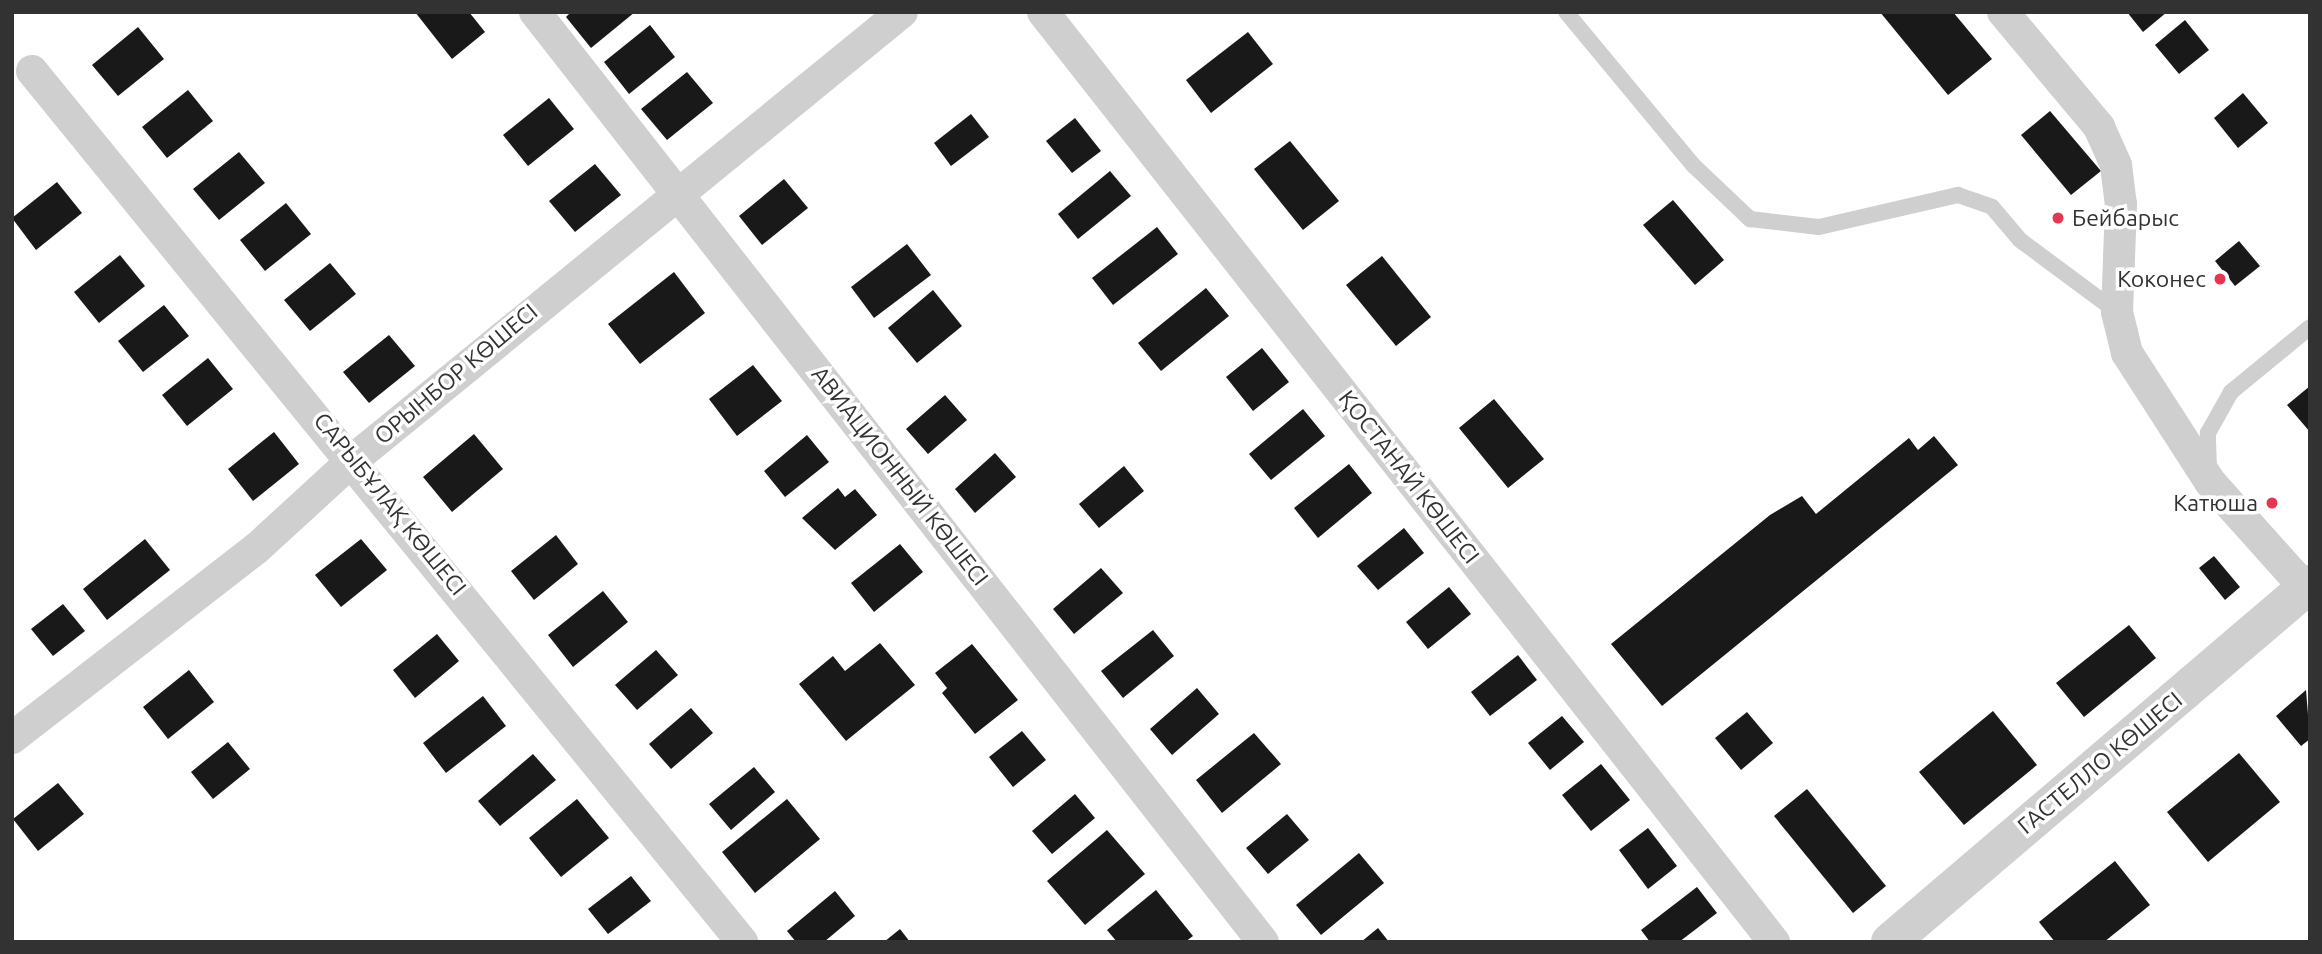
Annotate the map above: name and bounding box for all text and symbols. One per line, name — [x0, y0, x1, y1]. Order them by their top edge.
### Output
place label: Бейбарыс — [2072, 204, 2179, 232]
marker: Бейбарыс — [2050, 210, 2066, 226]
place label: Коконес — [2117, 265, 2206, 293]
marker: Коконес — [2212, 271, 2228, 287]
street label: ОРЫНБОР КӨШЕСІ — [369, 298, 543, 450]
street label: АВИАЦИОННЫЙ КӨШЕСІ — [806, 361, 994, 591]
street label: ҚОСТАНАЙ КӨШЕСІ — [1333, 385, 1485, 569]
street label: САРЫБҰЛАҚ КӨШЕСІ — [308, 407, 472, 601]
place label: Катюша — [2173, 489, 2258, 517]
marker: Катюша — [2264, 495, 2280, 511]
street label: ГАСТЕЛЛО КӨШЕСІ — [2012, 686, 2188, 840]

